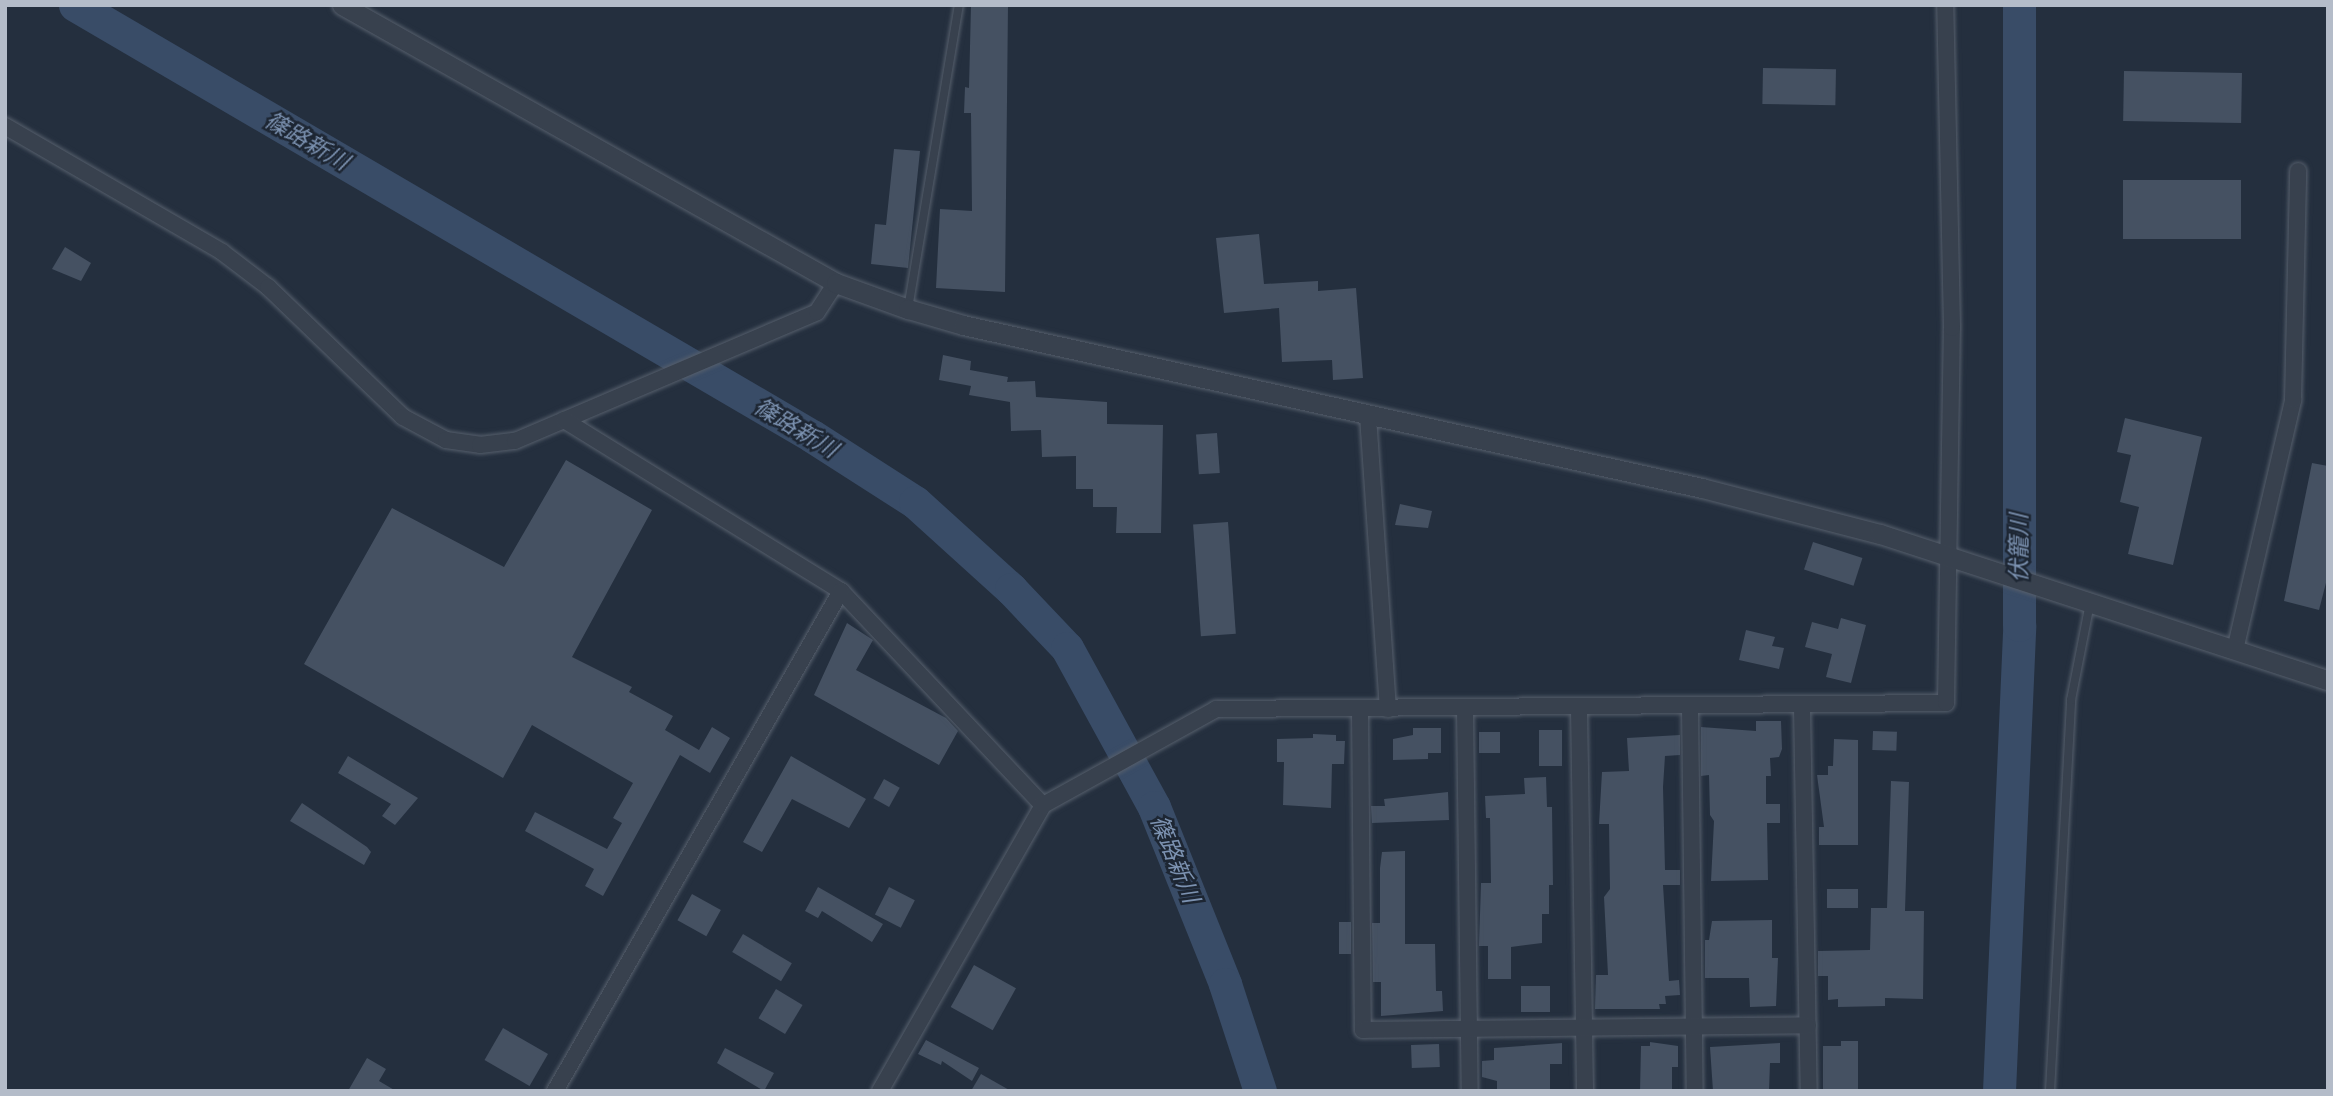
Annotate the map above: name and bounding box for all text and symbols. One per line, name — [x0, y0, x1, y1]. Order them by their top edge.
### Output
water label: 篠路新川 — [260, 106, 354, 176]
water label: 篠路新川 — [749, 392, 843, 464]
water label: 伏籠川 — [2005, 514, 2033, 582]
water label: 篠路新川 — [1145, 811, 1205, 907]

